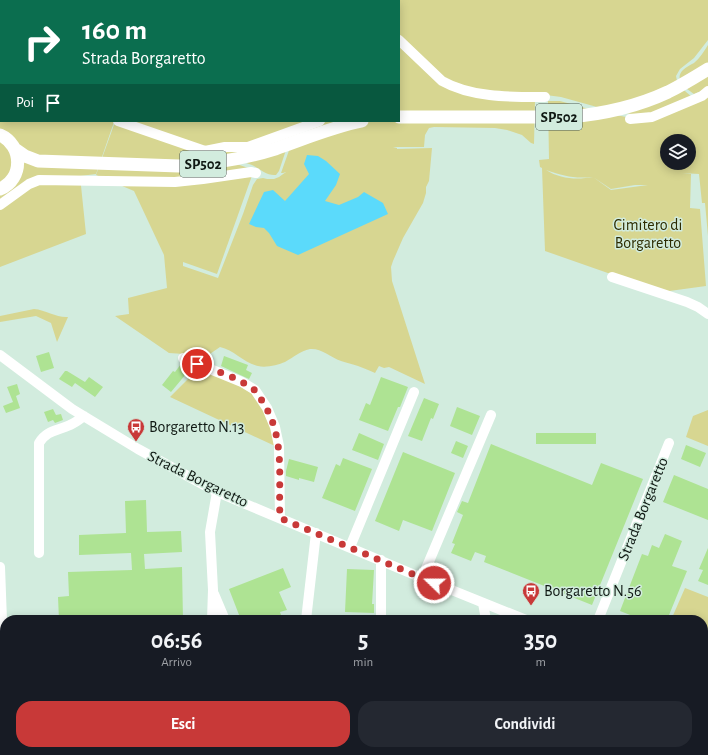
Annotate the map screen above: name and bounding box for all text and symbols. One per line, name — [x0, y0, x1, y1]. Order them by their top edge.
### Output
icon: right — [16, 16, 68, 68]
text: 160 m — [82, 17, 147, 45]
text: Strada Borgaretto — [82, 50, 206, 68]
icon: arrive — [42, 92, 64, 114]
text: Poi — [16, 95, 34, 110]
road number: SP502 — [536, 104, 582, 130]
map controls — [660, 134, 696, 170]
button: layers — [660, 134, 696, 170]
road number: SP502 — [180, 151, 226, 177]
park label: Cimitero di Borgaretto — [614, 217, 682, 251]
pin — [180, 347, 214, 381]
icon: arrive — [186, 353, 208, 375]
bus stop icon: Borgaretto N.13 — [126, 417, 146, 442]
place label: Borgaretto N.13 — [149, 419, 244, 435]
street label: Strada Borgaretto — [145, 448, 251, 510]
street label: Strada Borgaretto — [615, 455, 671, 563]
position arrow — [413, 562, 455, 604]
bus stop icon: Borgaretto N.56 — [521, 581, 541, 606]
place label: Borgaretto N.56 — [544, 583, 641, 599]
text: 06:56 — [151, 629, 202, 653]
text: 5 — [358, 629, 368, 653]
text: 350 — [524, 629, 557, 653]
text: Arrivo — [161, 656, 192, 669]
text: min — [353, 656, 373, 669]
text: m — [535, 656, 546, 669]
button: Esci — [16, 701, 350, 747]
button: Condividi — [358, 701, 692, 747]

